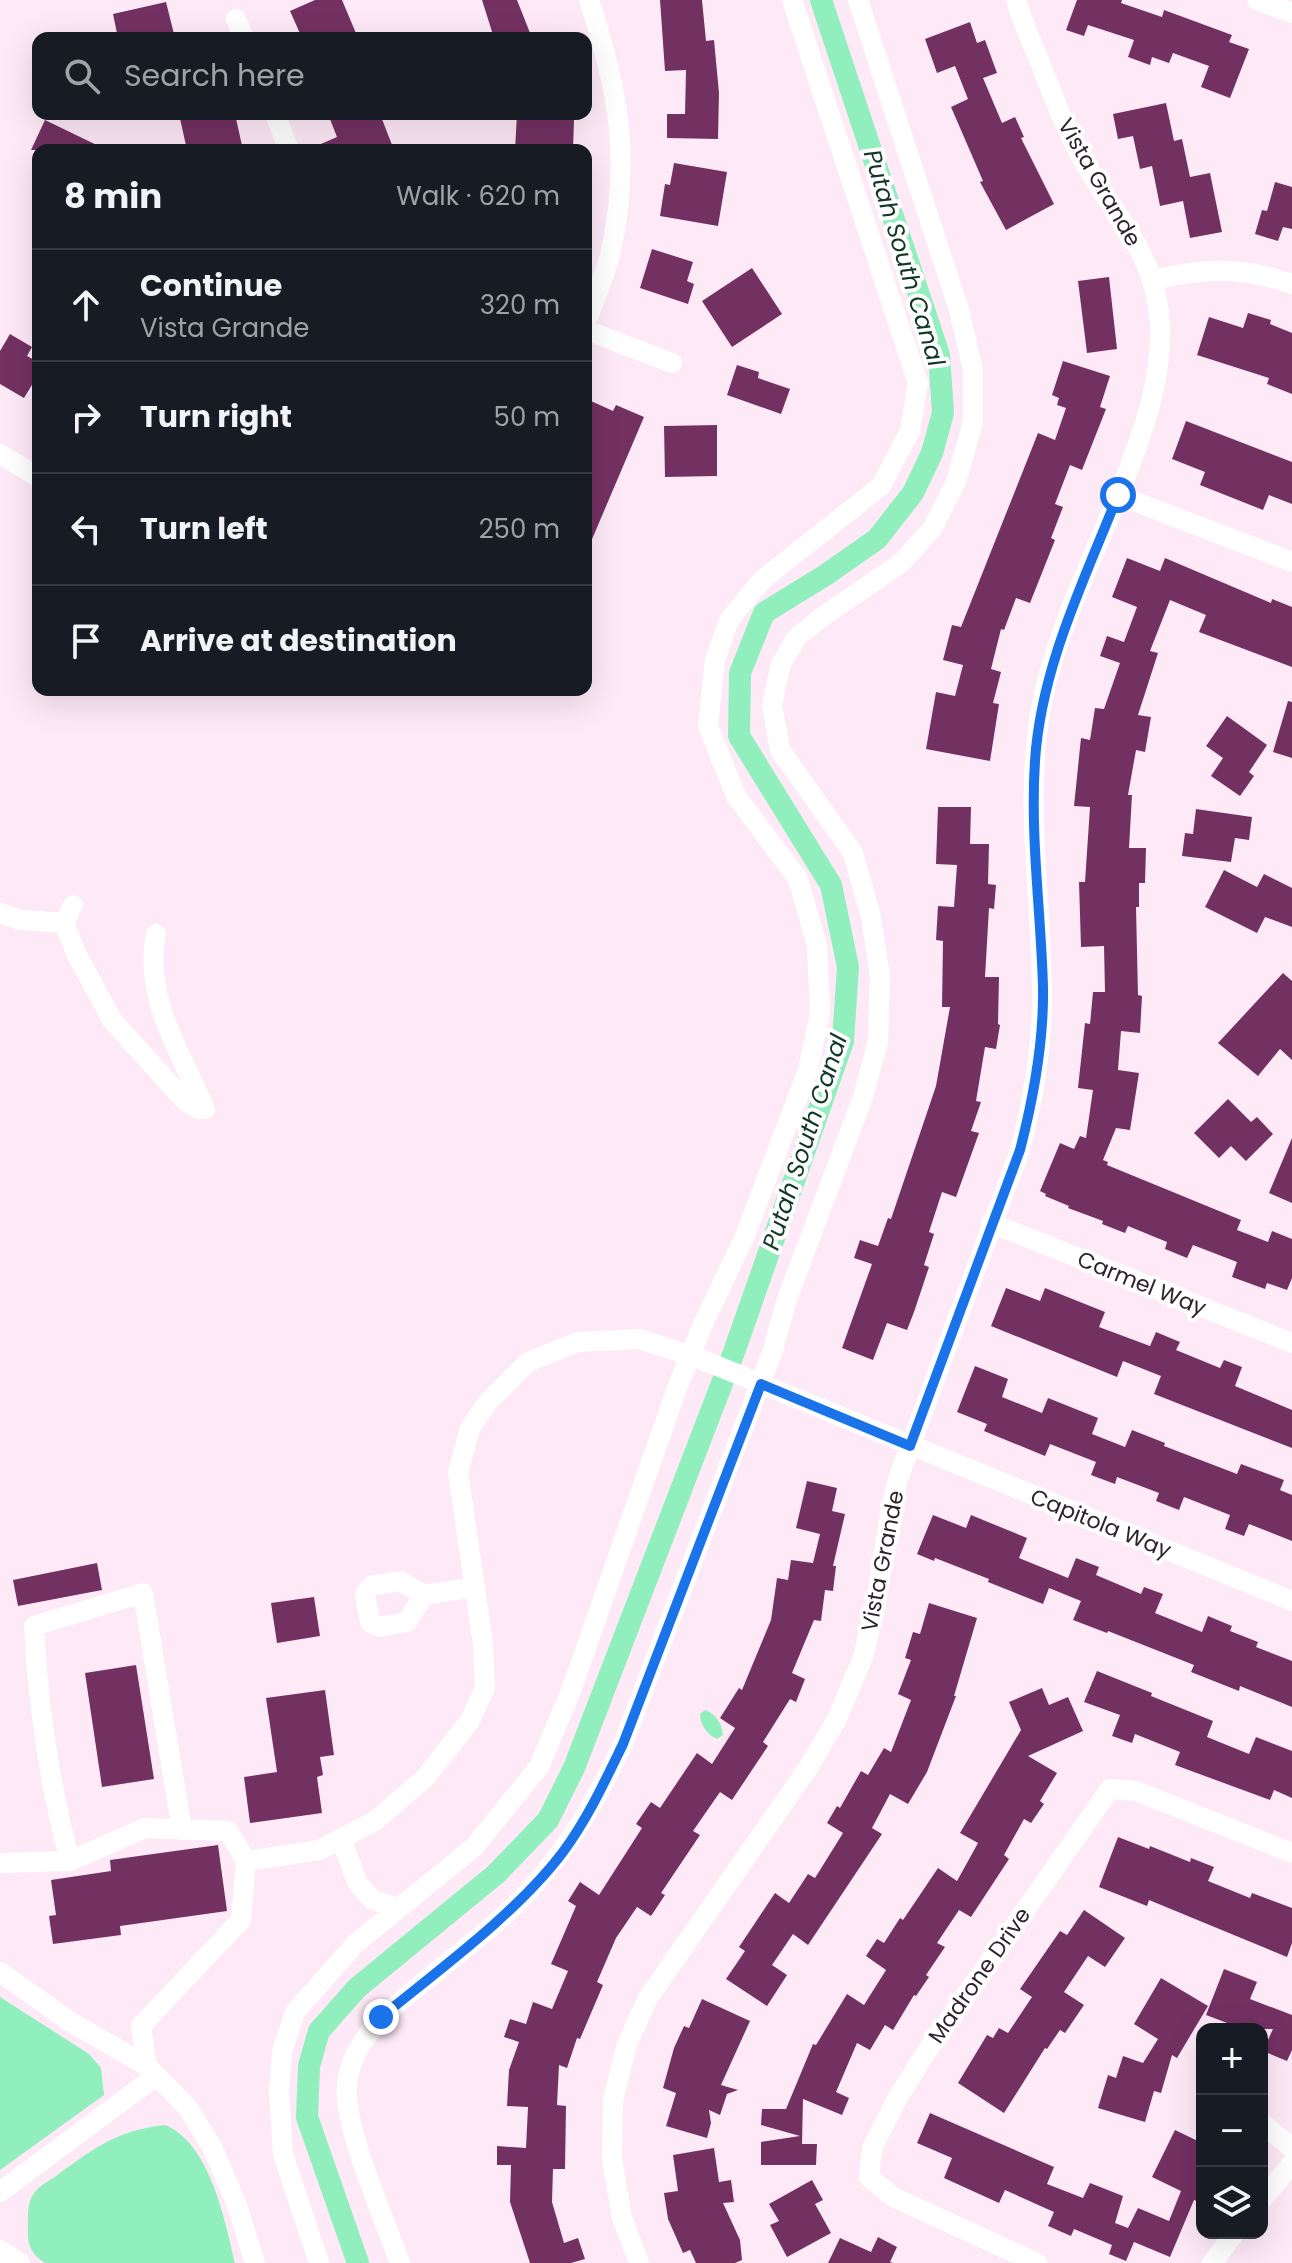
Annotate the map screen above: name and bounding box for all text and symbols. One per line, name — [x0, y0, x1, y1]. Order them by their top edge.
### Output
search box — [32, 32, 592, 120]
icon: search — [60, 54, 104, 98]
text: Search here — [124, 54, 305, 97]
street label: Vista Grande — [1050, 112, 1149, 252]
water label: Putah South Canal — [856, 145, 953, 370]
text: 8 min — [64, 172, 162, 220]
text: Walk · 620 m — [396, 178, 560, 214]
text: Continue — [140, 264, 282, 307]
icon: ahead — [64, 283, 108, 327]
text: 320 m — [480, 287, 560, 323]
text: Vista Grande — [140, 310, 309, 346]
icon: right — [64, 395, 108, 439]
text: Turn right — [140, 395, 292, 438]
text: 50 m — [494, 399, 560, 435]
route start — [1100, 477, 1136, 513]
icon: left — [64, 507, 108, 551]
text: Turn left — [140, 507, 268, 550]
text: 250 m — [479, 511, 560, 547]
icon: arrive — [64, 619, 108, 663]
text: Arrive at destination — [140, 619, 457, 662]
water label: Putah South Canal — [754, 1030, 855, 1254]
street label: Carmel Way — [1073, 1244, 1211, 1324]
street label: Capitola Way — [1026, 1481, 1176, 1566]
street label: Vista Grande — [854, 1488, 911, 1634]
street label: Madrone Drive — [921, 1901, 1038, 2050]
route end — [363, 1999, 399, 2035]
map controls — [1196, 2023, 1268, 2239]
button: + — [1196, 2023, 1268, 2095]
button: − — [1196, 2095, 1268, 2167]
button: layers — [1196, 2167, 1268, 2239]

